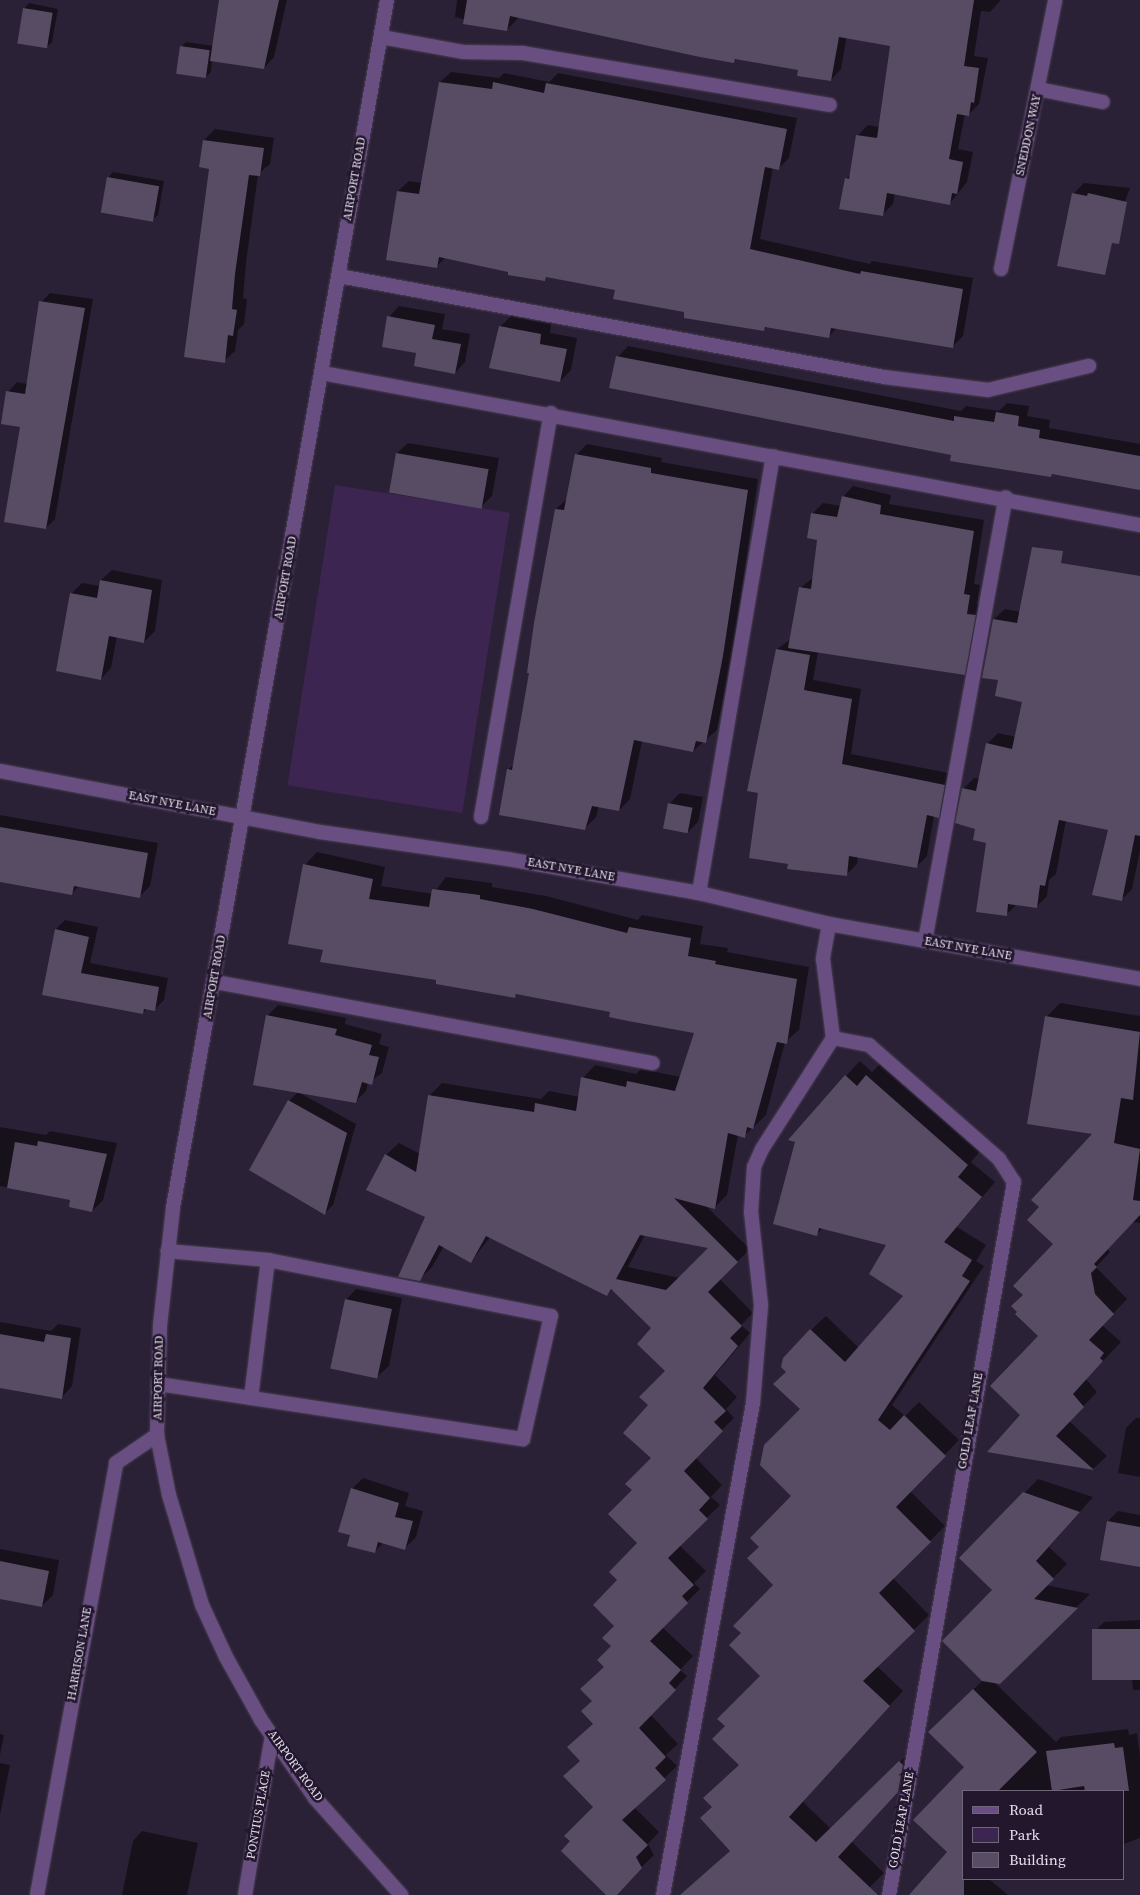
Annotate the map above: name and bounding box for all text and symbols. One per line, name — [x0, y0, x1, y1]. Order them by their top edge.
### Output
street label: SNEDDON WAY — [1013, 93, 1045, 177]
street label: AIRPORT ROAD — [341, 136, 369, 222]
street label: AIRPORT ROAD — [272, 535, 300, 621]
street label: EAST NYE LANE — [127, 788, 217, 820]
street label: EAST NYE LANE — [526, 855, 616, 885]
street label: AIRPORT ROAD — [201, 934, 229, 1020]
street label: EAST NYE LANE — [923, 934, 1013, 964]
street label: AIRPORT ROAD — [151, 1335, 167, 1421]
street label: GOLD LEAF LANE — [955, 1372, 987, 1470]
street label: HARRISON LANE — [65, 1606, 95, 1702]
street label: AIRPORT ROAD — [264, 1727, 326, 1805]
street label: PONTIUS PLACE — [244, 1770, 274, 1860]
street label: GOLD LEAF LANE — [886, 1771, 918, 1869]
legend — [962, 1790, 1125, 1880]
text: Road — [1009, 1799, 1043, 1820]
text: Park — [1009, 1824, 1040, 1845]
text: Building — [1009, 1849, 1066, 1870]

